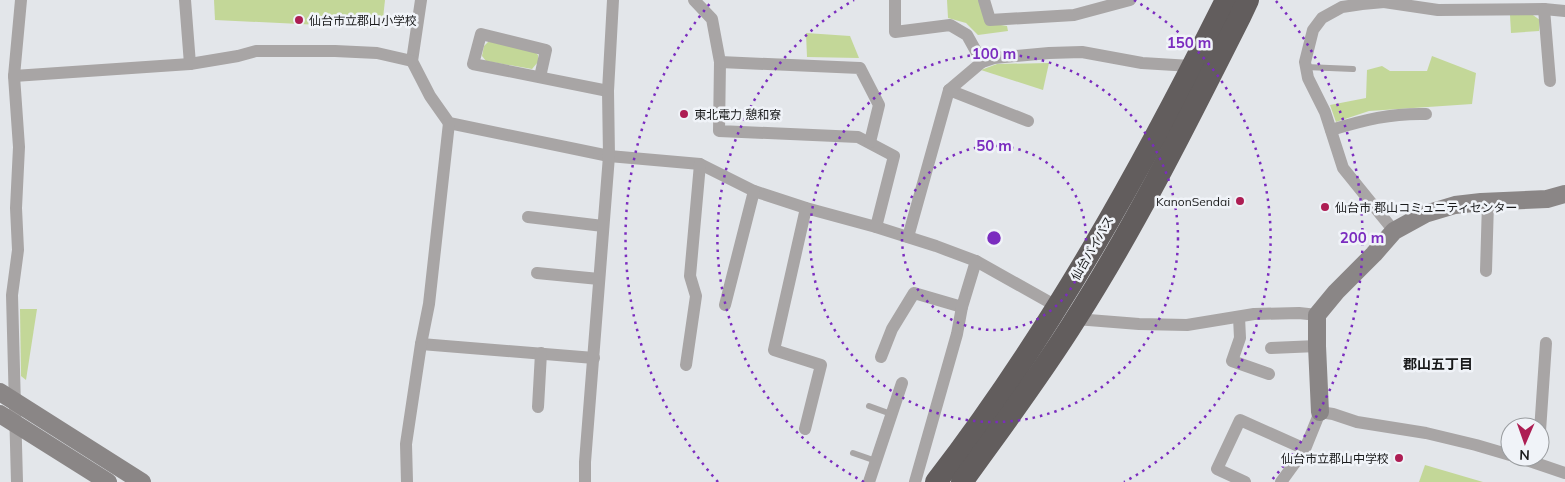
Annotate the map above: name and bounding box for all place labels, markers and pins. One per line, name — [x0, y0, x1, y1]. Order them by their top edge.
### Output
place label: 仙台市立郡山小学校 — [309, 13, 417, 28]
marker: 仙台市立郡山小学校 — [293, 14, 305, 26]
place label: 東北電力 憩和寮 — [694, 107, 781, 122]
marker: 東北電力 憩和寮 — [678, 108, 690, 120]
place label: KanonSendai — [1156, 194, 1230, 209]
marker: KanonSendai — [1234, 195, 1246, 207]
place label: 仙台市 郡山コミュニティセンター — [1335, 200, 1517, 215]
marker: 仙台市 郡山コミュニティセンター — [1319, 201, 1331, 213]
centre of rings — [985, 229, 1003, 247]
place label: 仙台市立郡山中学校 — [1281, 451, 1389, 466]
marker: 仙台市立郡山中学校 — [1393, 452, 1405, 464]

